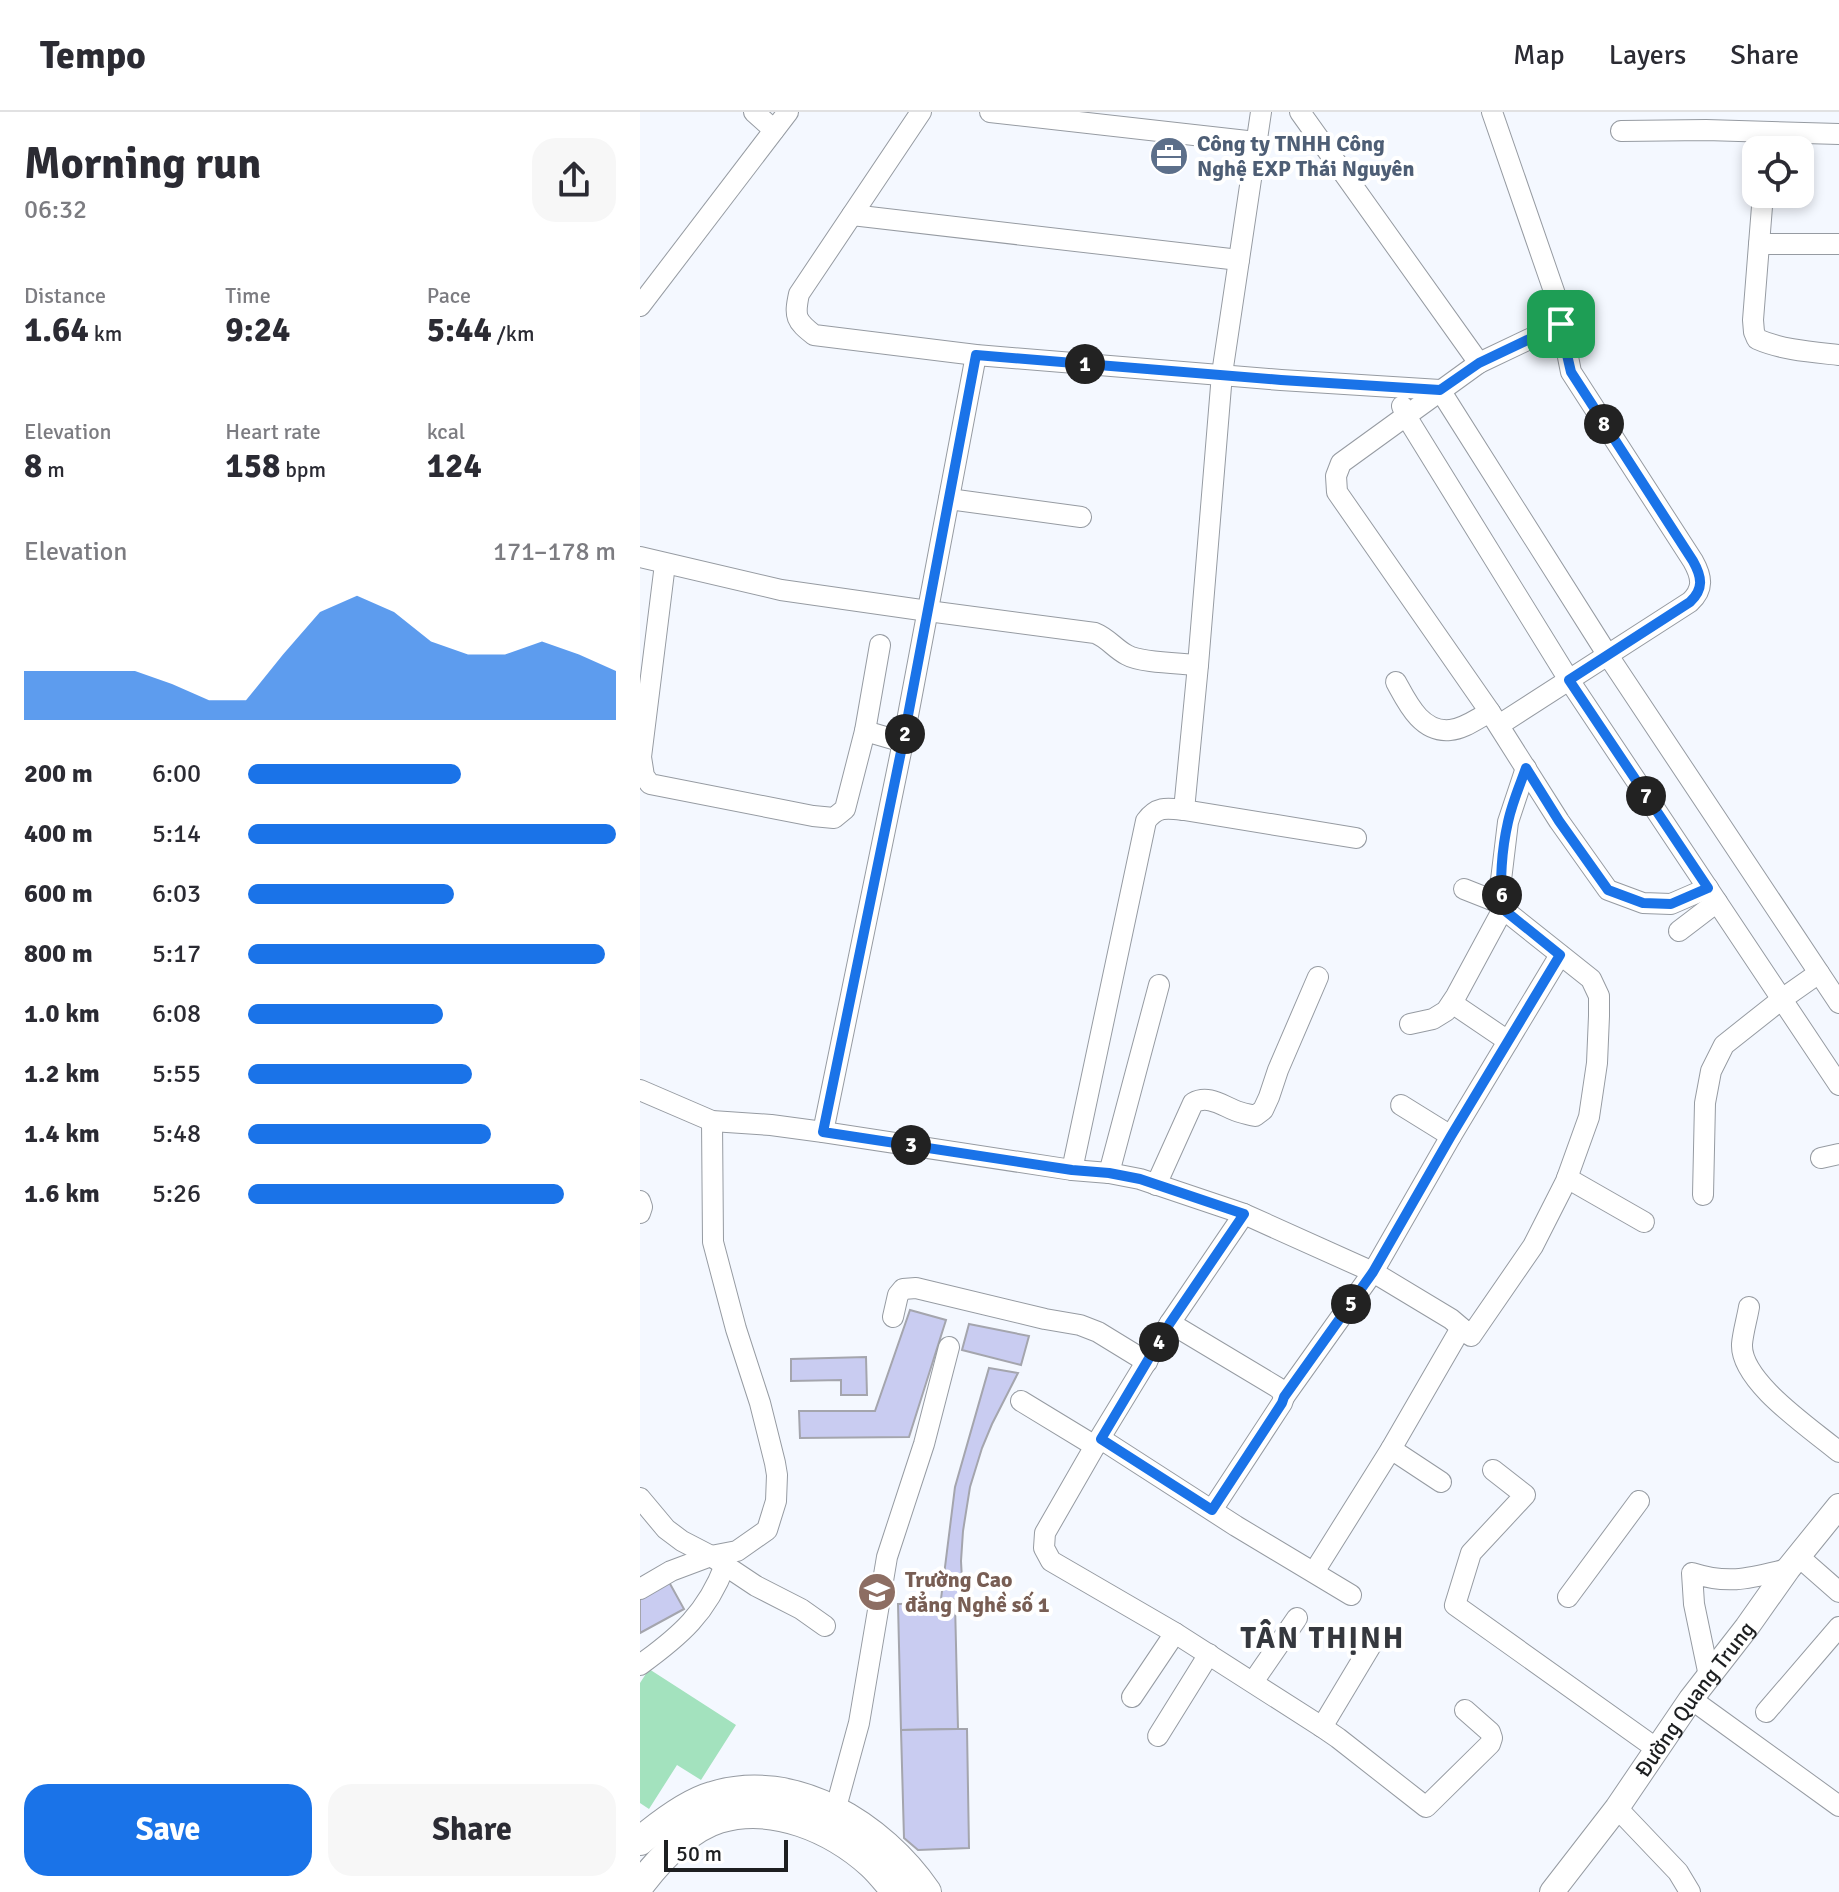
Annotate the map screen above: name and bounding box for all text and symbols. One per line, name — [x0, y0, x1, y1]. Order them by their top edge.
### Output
text: Tempo — [40, 32, 146, 79]
text: Map — [1513, 38, 1565, 72]
text: Layers — [1609, 38, 1686, 72]
text: Share — [1730, 38, 1799, 72]
place label: Công ty TNHH Công Nghệ EXP Thái Nguyên — [1197, 130, 1415, 182]
office icon: Công ty TNHH Công Nghệ EXP Thái Nguyên — [1148, 135, 1190, 177]
map controls — [1742, 136, 1814, 208]
button: locate — [1742, 136, 1814, 208]
text: Morning run — [24, 137, 261, 191]
button: share — [532, 138, 616, 222]
text: 06:32 — [24, 194, 87, 226]
text: Distance — [24, 282, 106, 309]
text: Time — [225, 282, 271, 309]
text: Pace — [427, 282, 471, 309]
pin — [1527, 290, 1595, 358]
icon: arrive — [1539, 302, 1583, 346]
text: 1.64 — [24, 309, 89, 351]
text: 9:24 — [225, 309, 290, 351]
text: 5:44 — [427, 309, 492, 351]
text: km — [89, 320, 122, 347]
text: /km — [492, 320, 534, 347]
pin: 1 — [1065, 344, 1105, 384]
text: 1 — [1079, 350, 1091, 377]
pin: 8 — [1584, 404, 1624, 444]
text: 8 — [1598, 410, 1610, 437]
text: Elevation — [24, 418, 112, 445]
text: Heart rate — [225, 418, 321, 445]
text: kcal — [427, 418, 465, 445]
text: 8 — [24, 445, 42, 487]
text: 158 — [225, 445, 280, 487]
text: 124 — [427, 445, 482, 487]
text: m — [42, 456, 65, 483]
text: bpm — [280, 456, 326, 483]
text: Elevation — [24, 536, 128, 568]
text: 171–178 m — [493, 536, 616, 568]
pin: 2 — [885, 714, 925, 754]
text: 2 — [899, 720, 911, 747]
text: 200 m — [24, 758, 93, 790]
text: 6:00 — [152, 758, 201, 790]
pin: 7 — [1626, 776, 1666, 816]
text: 7 — [1640, 782, 1652, 809]
text: 400 m — [24, 818, 93, 850]
text: 5:14 — [152, 818, 201, 850]
pin: 6 — [1482, 875, 1522, 915]
text: 600 m — [24, 878, 93, 910]
text: 6:03 — [152, 878, 201, 910]
text: 6 — [1496, 881, 1508, 908]
text: 800 m — [24, 938, 93, 970]
text: 5:17 — [152, 938, 201, 970]
text: 1.0 km — [24, 998, 100, 1030]
text: 6:08 — [152, 998, 201, 1030]
text: 1.2 km — [24, 1058, 100, 1090]
text: 5:55 — [152, 1058, 201, 1090]
text: 1.4 km — [24, 1118, 100, 1150]
text: 5:48 — [152, 1118, 201, 1150]
pin: 3 — [891, 1125, 931, 1165]
text: 3 — [905, 1131, 917, 1158]
text: 1.6 km — [24, 1178, 100, 1210]
text: 5:26 — [152, 1178, 201, 1210]
pin: 5 — [1331, 1284, 1371, 1324]
text: 5 — [1345, 1290, 1357, 1317]
pin: 4 — [1139, 1322, 1179, 1362]
text: 4 — [1153, 1328, 1165, 1355]
place label: Trường Cao đẳng Nghề số 1 — [905, 1566, 1050, 1618]
school or university icon: Trường Cao đẳng Nghề số 1 — [856, 1571, 898, 1613]
street label: Đường Quang Trung — [1629, 1616, 1760, 1782]
district label: TÂN THỊNH — [1241, 1619, 1405, 1657]
button: Save — [24, 1784, 312, 1876]
button: Share — [328, 1784, 616, 1876]
scale bar — [664, 1836, 788, 1872]
text: 50 m — [676, 1840, 722, 1867]

